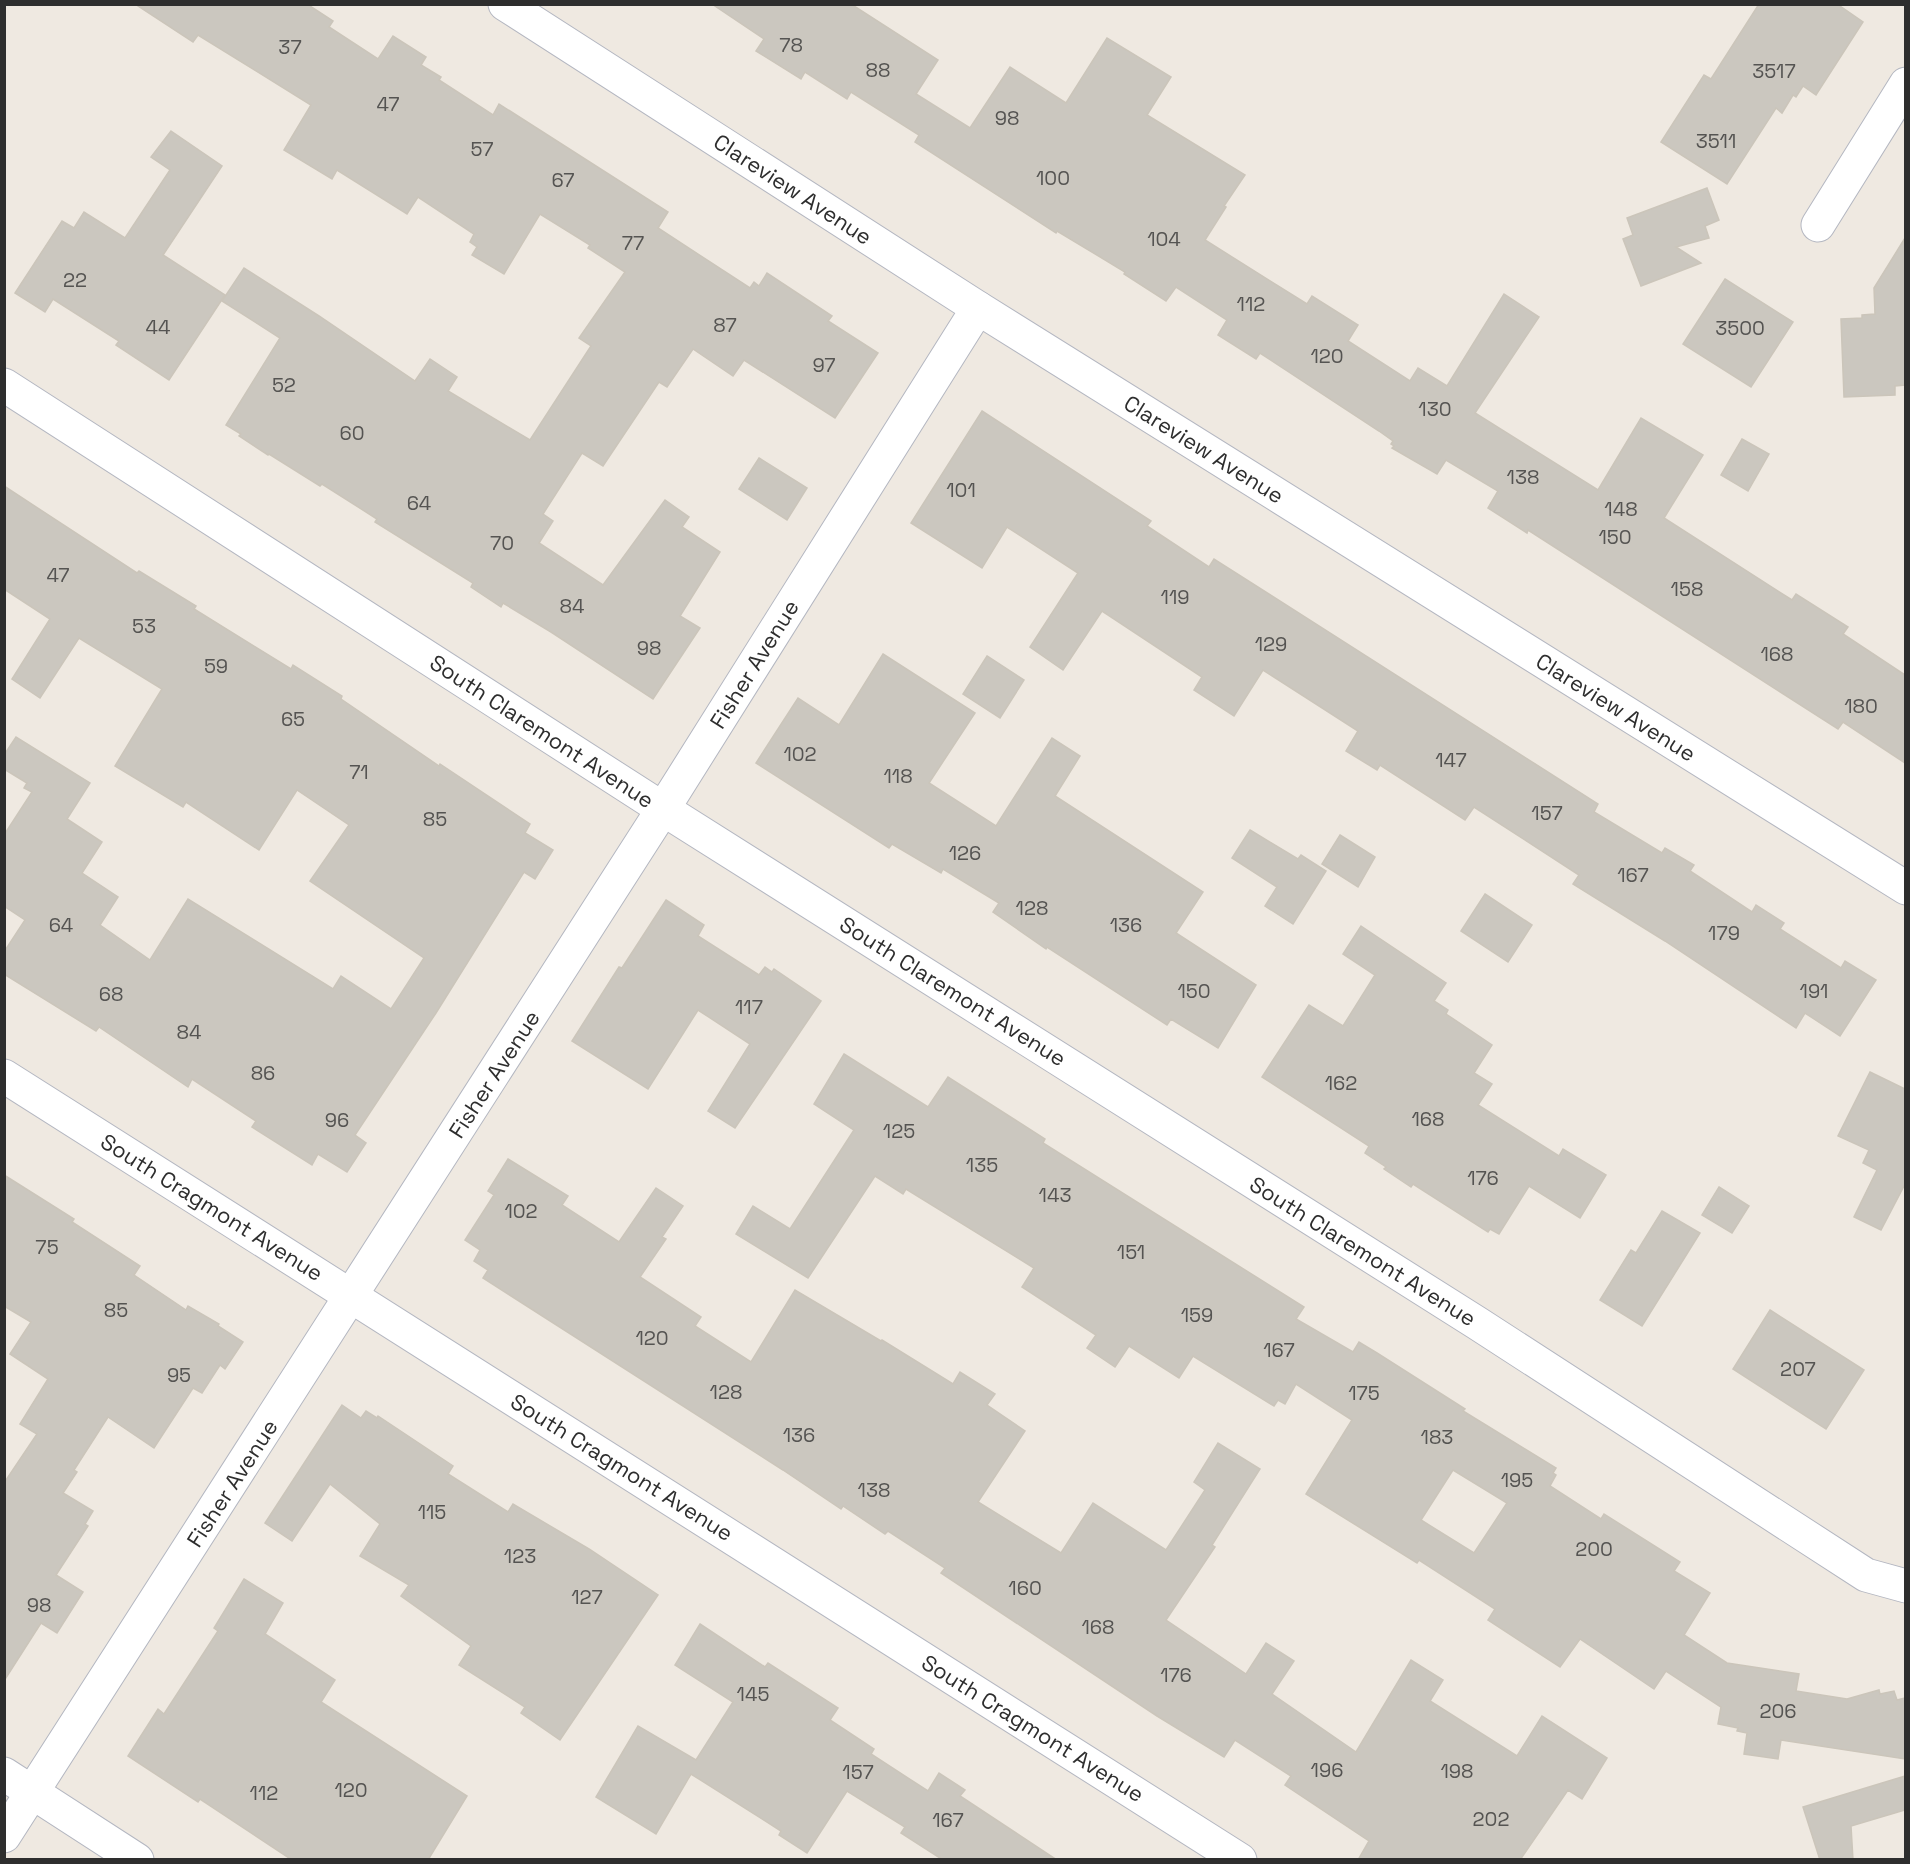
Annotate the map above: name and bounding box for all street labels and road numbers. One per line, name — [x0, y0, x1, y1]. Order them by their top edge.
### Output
street label: Clareview Avenue — [708, 127, 878, 251]
street label: Clareview Avenue — [1119, 389, 1289, 509]
street label: Fisher Avenue — [703, 594, 805, 734]
street label: Clareview Avenue — [1531, 647, 1701, 767]
street label: South Claremont Avenue — [425, 648, 659, 814]
street label: South Claremont Avenue — [835, 910, 1071, 1072]
street label: Fisher Avenue — [442, 1005, 546, 1143]
street label: South Cragmont Avenue — [96, 1127, 328, 1287]
street label: South Claremont Avenue — [1245, 1170, 1481, 1332]
street label: South Cragmont Avenue — [506, 1387, 738, 1547]
street label: Fisher Avenue — [180, 1414, 284, 1552]
street label: South Cragmont Avenue — [917, 1648, 1149, 1808]

